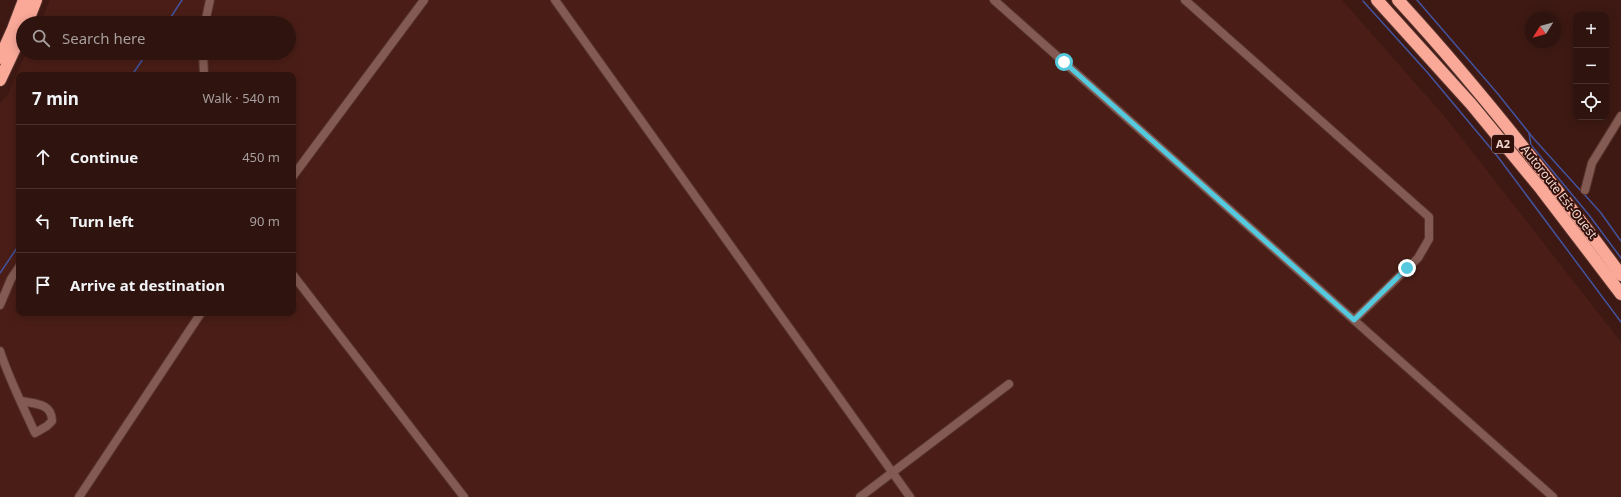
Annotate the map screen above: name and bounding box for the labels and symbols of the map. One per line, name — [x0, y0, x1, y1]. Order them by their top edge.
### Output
north arrow — [1525, 12, 1561, 48]
route start — [1055, 53, 1073, 71]
road number: A2 — [1492, 135, 1514, 153]
street label: Autoroute Est-Ouest — [1517, 141, 1602, 243]
route end — [1398, 259, 1416, 277]

